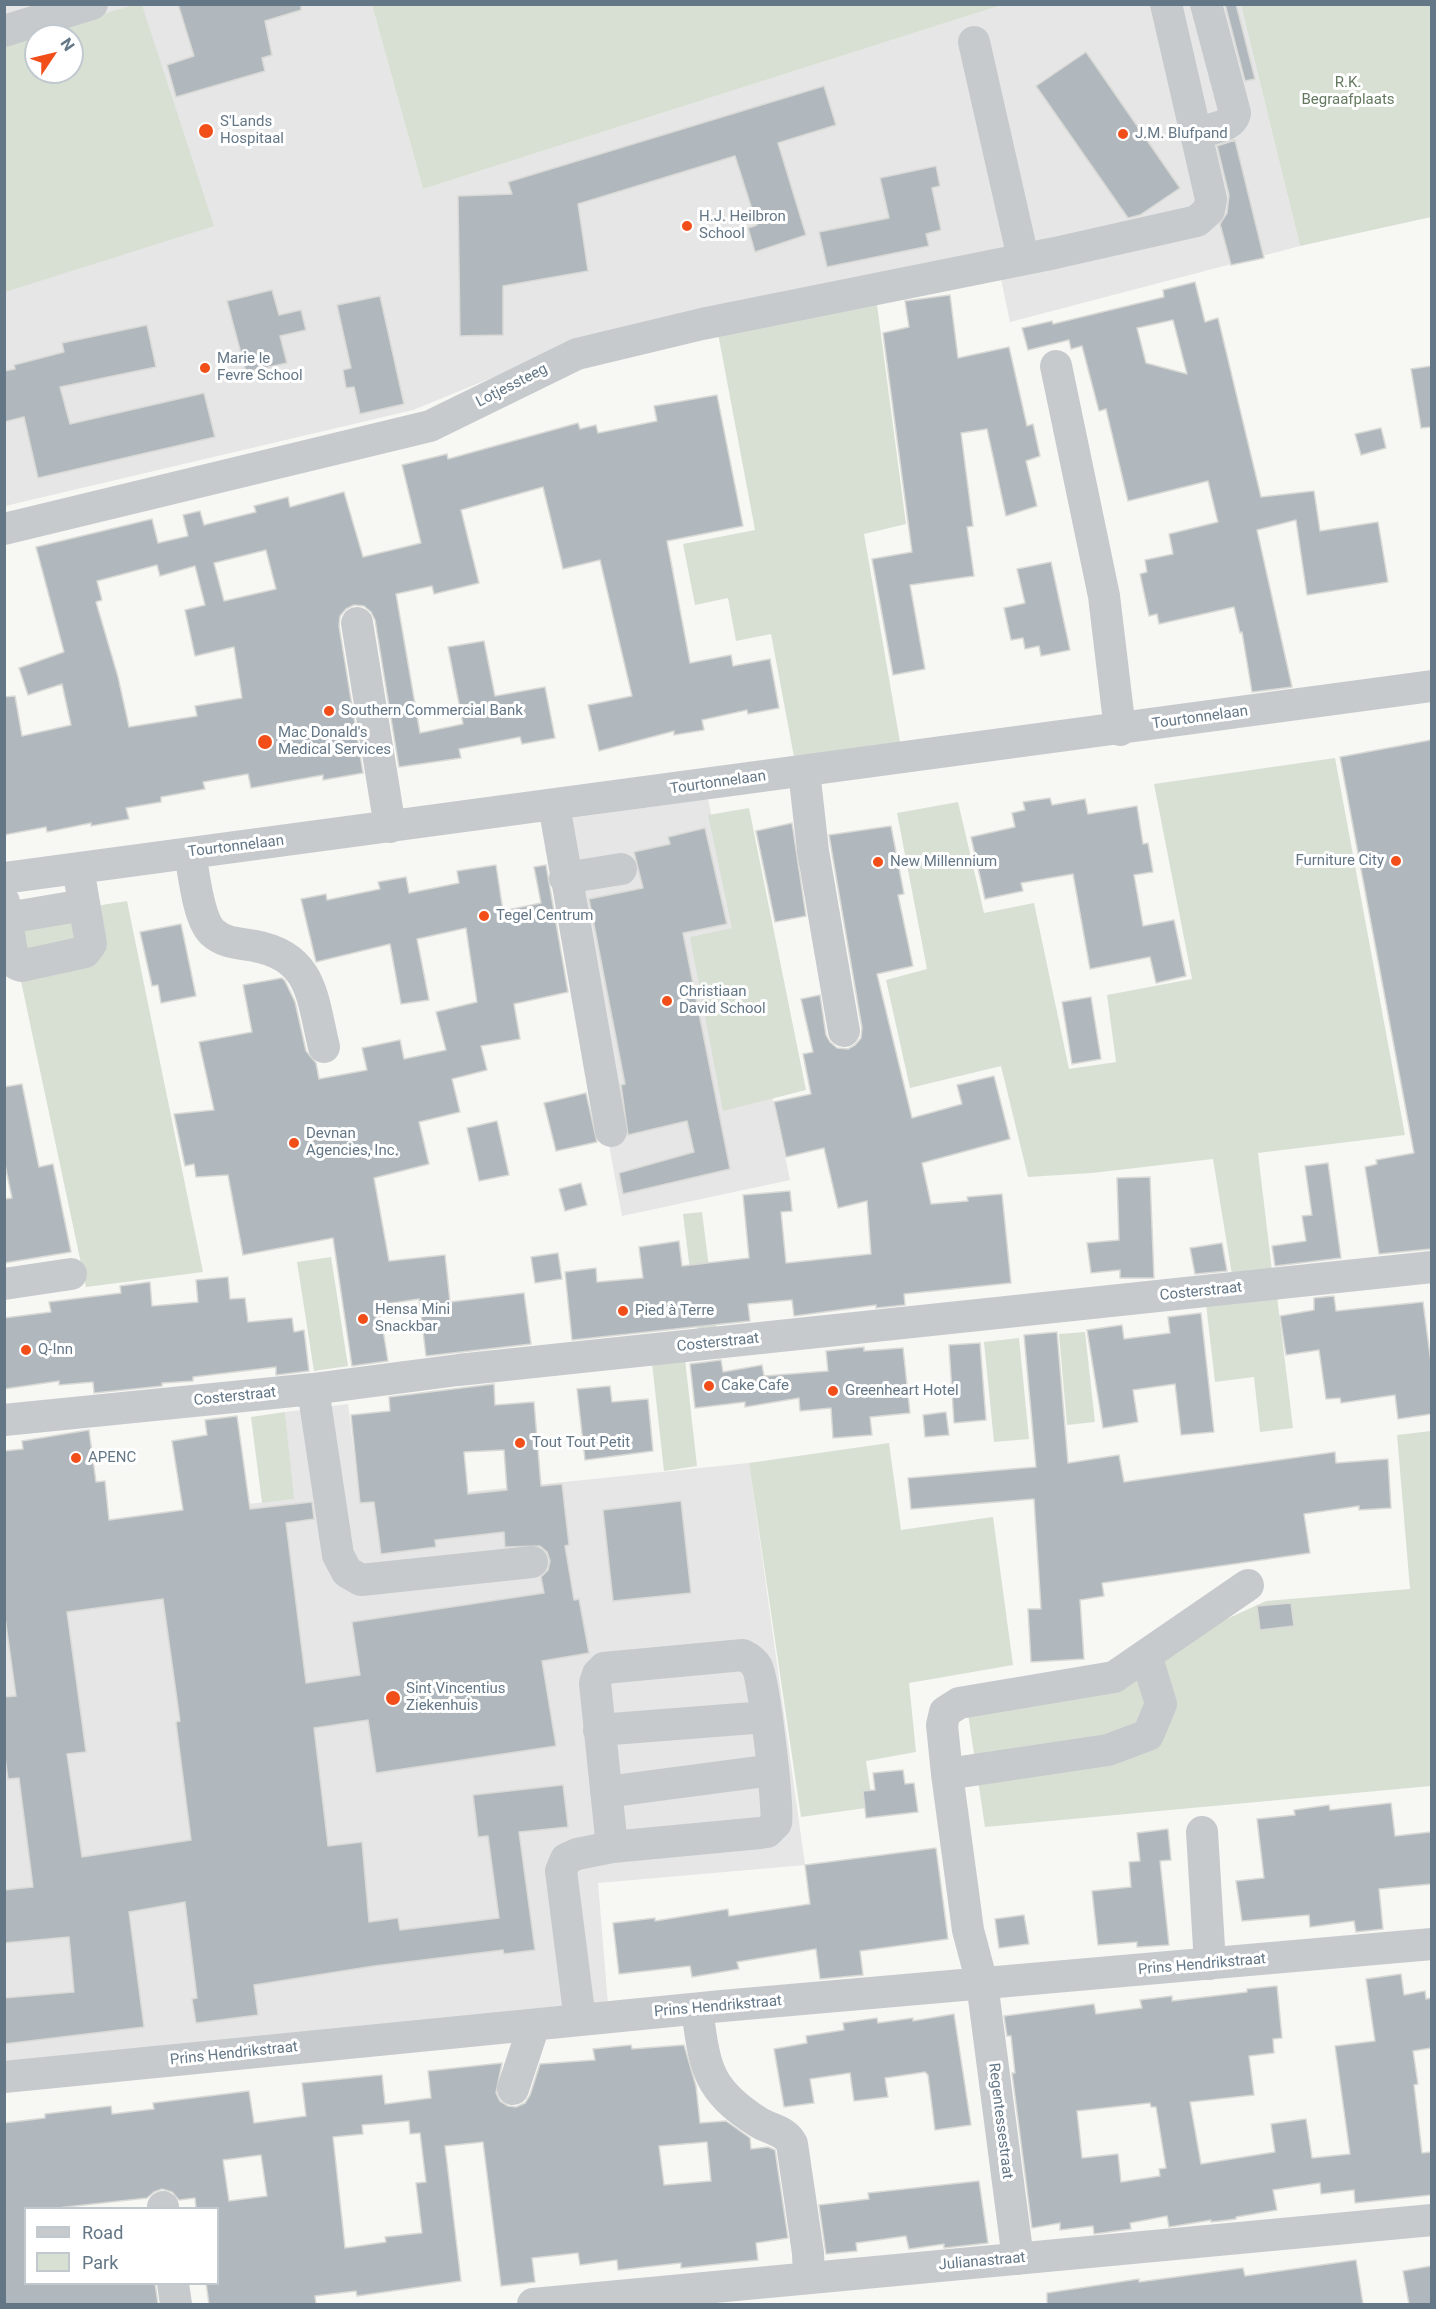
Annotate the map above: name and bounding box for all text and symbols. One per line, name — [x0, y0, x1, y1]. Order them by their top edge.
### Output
north arrow — [24, 24, 84, 84]
text: N — [56, 34, 79, 55]
park label: R.K. Begraafplaats — [1301, 74, 1395, 109]
place label: S'Lands Hospitaal — [220, 113, 284, 148]
marker: S'Lands Hospitaal — [197, 122, 215, 140]
place label: J.M. Blufpand — [1135, 125, 1228, 143]
marker: J.M. Blufpand — [1116, 127, 1130, 141]
place label: H.J. Heilbron School — [699, 208, 786, 243]
marker: H.J. Heilbron School — [680, 219, 694, 233]
place label: Marie le Fevre School — [217, 350, 303, 385]
street label: Lotjessteeg — [473, 360, 551, 412]
marker: Marie le Fevre School — [198, 361, 212, 375]
place label: Southern Commercial Bank — [341, 702, 523, 720]
street label: Tourtonnelaan — [1151, 702, 1249, 734]
marker: Southern Commercial Bank — [322, 704, 336, 718]
place label: Mac Donald's Medical Services — [278, 724, 391, 759]
marker: Mac Donald's Medical Services — [256, 733, 274, 751]
street label: Tourtonnelaan — [669, 767, 767, 799]
street label: Tourtonnelaan — [187, 832, 285, 862]
place label: Furniture City — [1295, 852, 1384, 870]
place label: New Millennium — [890, 853, 997, 871]
marker: Furniture City — [1389, 854, 1403, 868]
marker: New Millennium — [871, 855, 885, 869]
place label: Tegel Centrum — [496, 907, 593, 925]
marker: Tegel Centrum — [477, 909, 491, 923]
place label: Christiaan David School — [679, 983, 766, 1018]
marker: Christiaan David School — [660, 994, 674, 1008]
place label: Devnan Agencies, Inc. — [306, 1125, 398, 1160]
marker: Devnan Agencies, Inc. — [287, 1136, 301, 1150]
street label: Costerstraat — [1159, 1279, 1243, 1305]
place label: Hensa Mini Snackbar — [375, 1301, 450, 1336]
place label: Pied à Terre — [635, 1302, 714, 1320]
marker: Pied à Terre — [616, 1304, 630, 1318]
marker: Hensa Mini Snackbar — [356, 1312, 370, 1326]
street label: Costerstraat — [676, 1330, 760, 1356]
place label: Q-Inn — [38, 1341, 73, 1359]
marker: Q-Inn — [19, 1343, 33, 1357]
place label: Cake Cafe — [721, 1377, 789, 1395]
marker: Cake Cafe — [702, 1379, 716, 1393]
place label: Greenheart Hotel — [845, 1382, 959, 1400]
street label: Costerstraat — [193, 1384, 277, 1410]
marker: Greenheart Hotel — [826, 1384, 840, 1398]
place label: Tout Tout Petit — [532, 1434, 630, 1452]
marker: Tout Tout Petit — [513, 1436, 527, 1450]
place label: APENC — [88, 1449, 136, 1467]
marker: APENC — [69, 1451, 83, 1465]
place label: Sint Vincentius Ziekenhuis — [406, 1680, 506, 1715]
marker: Sint Vincentius Ziekenhuis — [384, 1689, 402, 1707]
street label: Prins Hendrikstraat — [1137, 1950, 1267, 1980]
street label: Prins Hendrikstraat — [653, 1992, 783, 2022]
street label: Prins Hendrikstraat — [169, 2038, 299, 2070]
street label: Regentessestraat — [984, 2062, 1016, 2180]
legend — [24, 2207, 219, 2285]
text: Road — [82, 2222, 123, 2243]
street label: Julianastraat — [938, 2249, 1026, 2275]
text: Park — [82, 2252, 118, 2273]

